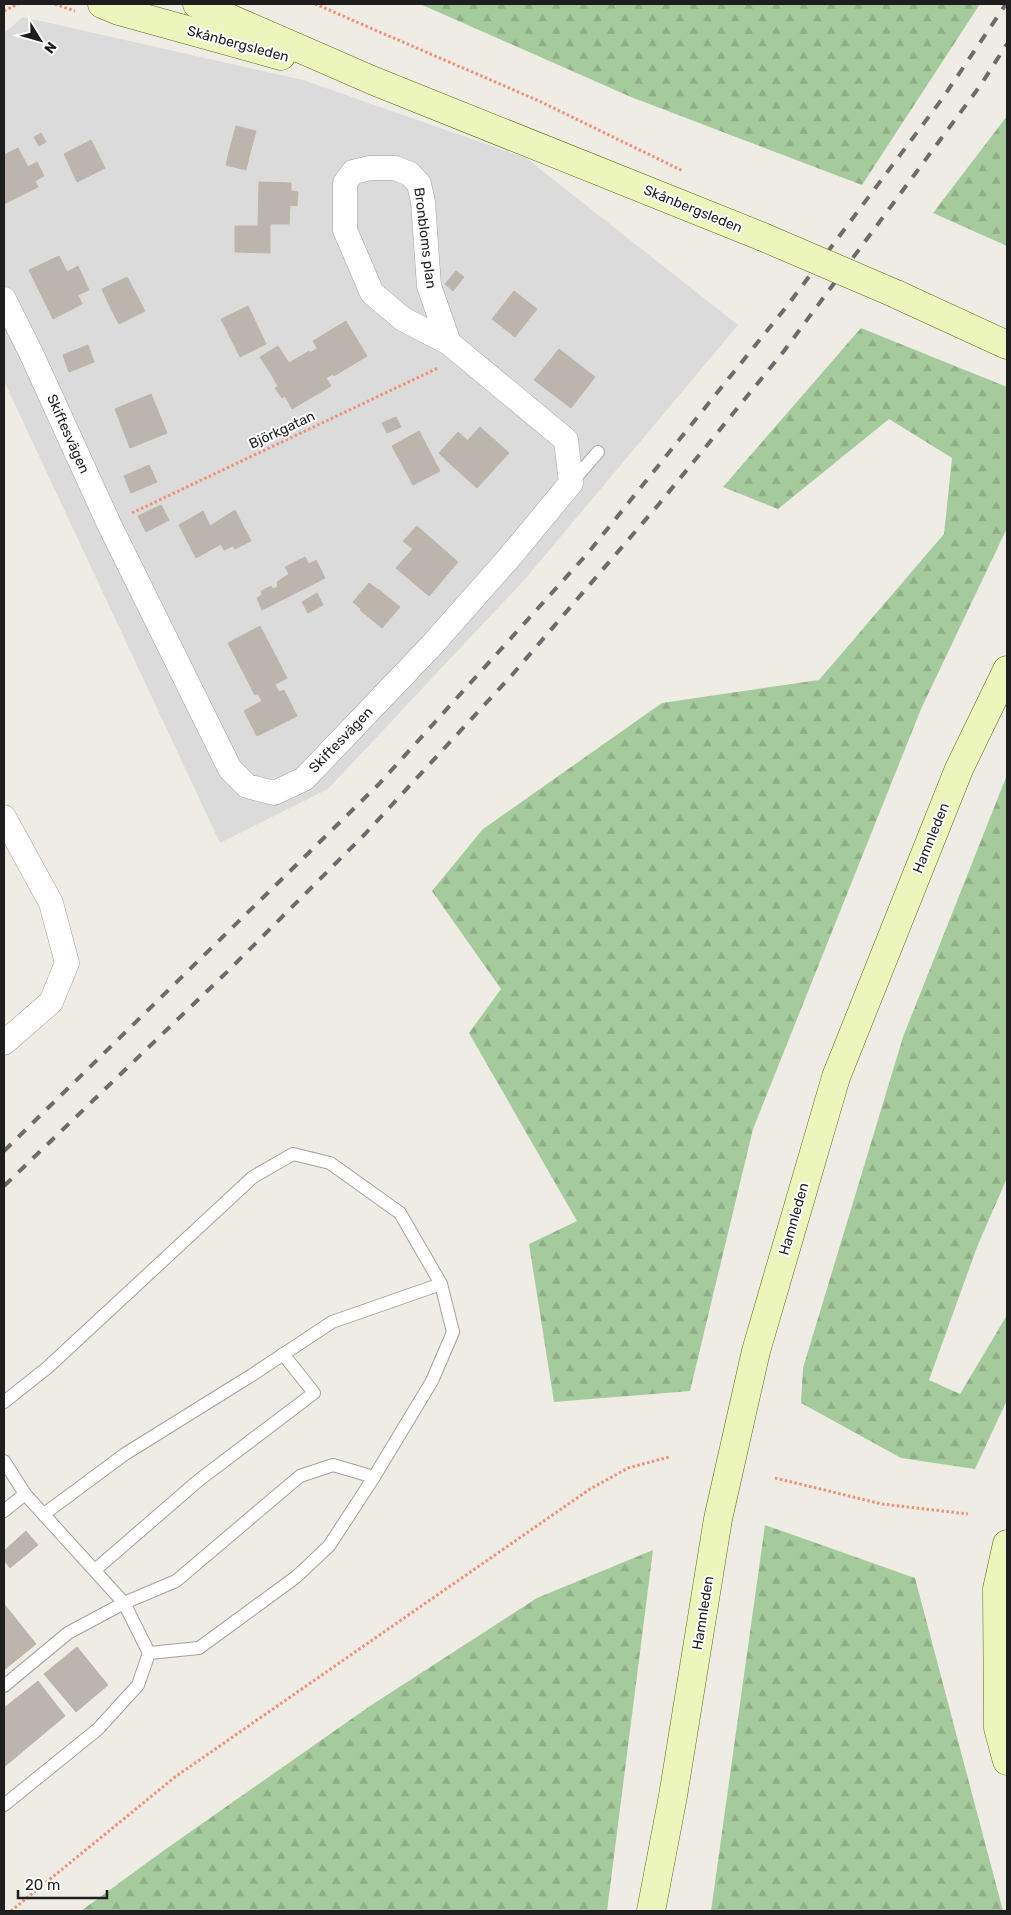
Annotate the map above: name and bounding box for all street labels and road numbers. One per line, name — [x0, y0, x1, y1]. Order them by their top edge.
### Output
street label: Skånbergsleden — [185, 22, 291, 66]
street label: Skånbergsleden — [641, 181, 745, 237]
street label: Bronbloms plan — [410, 186, 440, 290]
street label: Skiftesvägen — [43, 392, 93, 476]
street label: Björkgatan — [246, 407, 318, 453]
street label: Skiftesvägen — [305, 704, 377, 776]
street label: Hamnleden — [909, 800, 953, 876]
street label: Hamnleden — [776, 1181, 812, 1257]
street label: Hamnleden — [689, 1575, 717, 1651]

